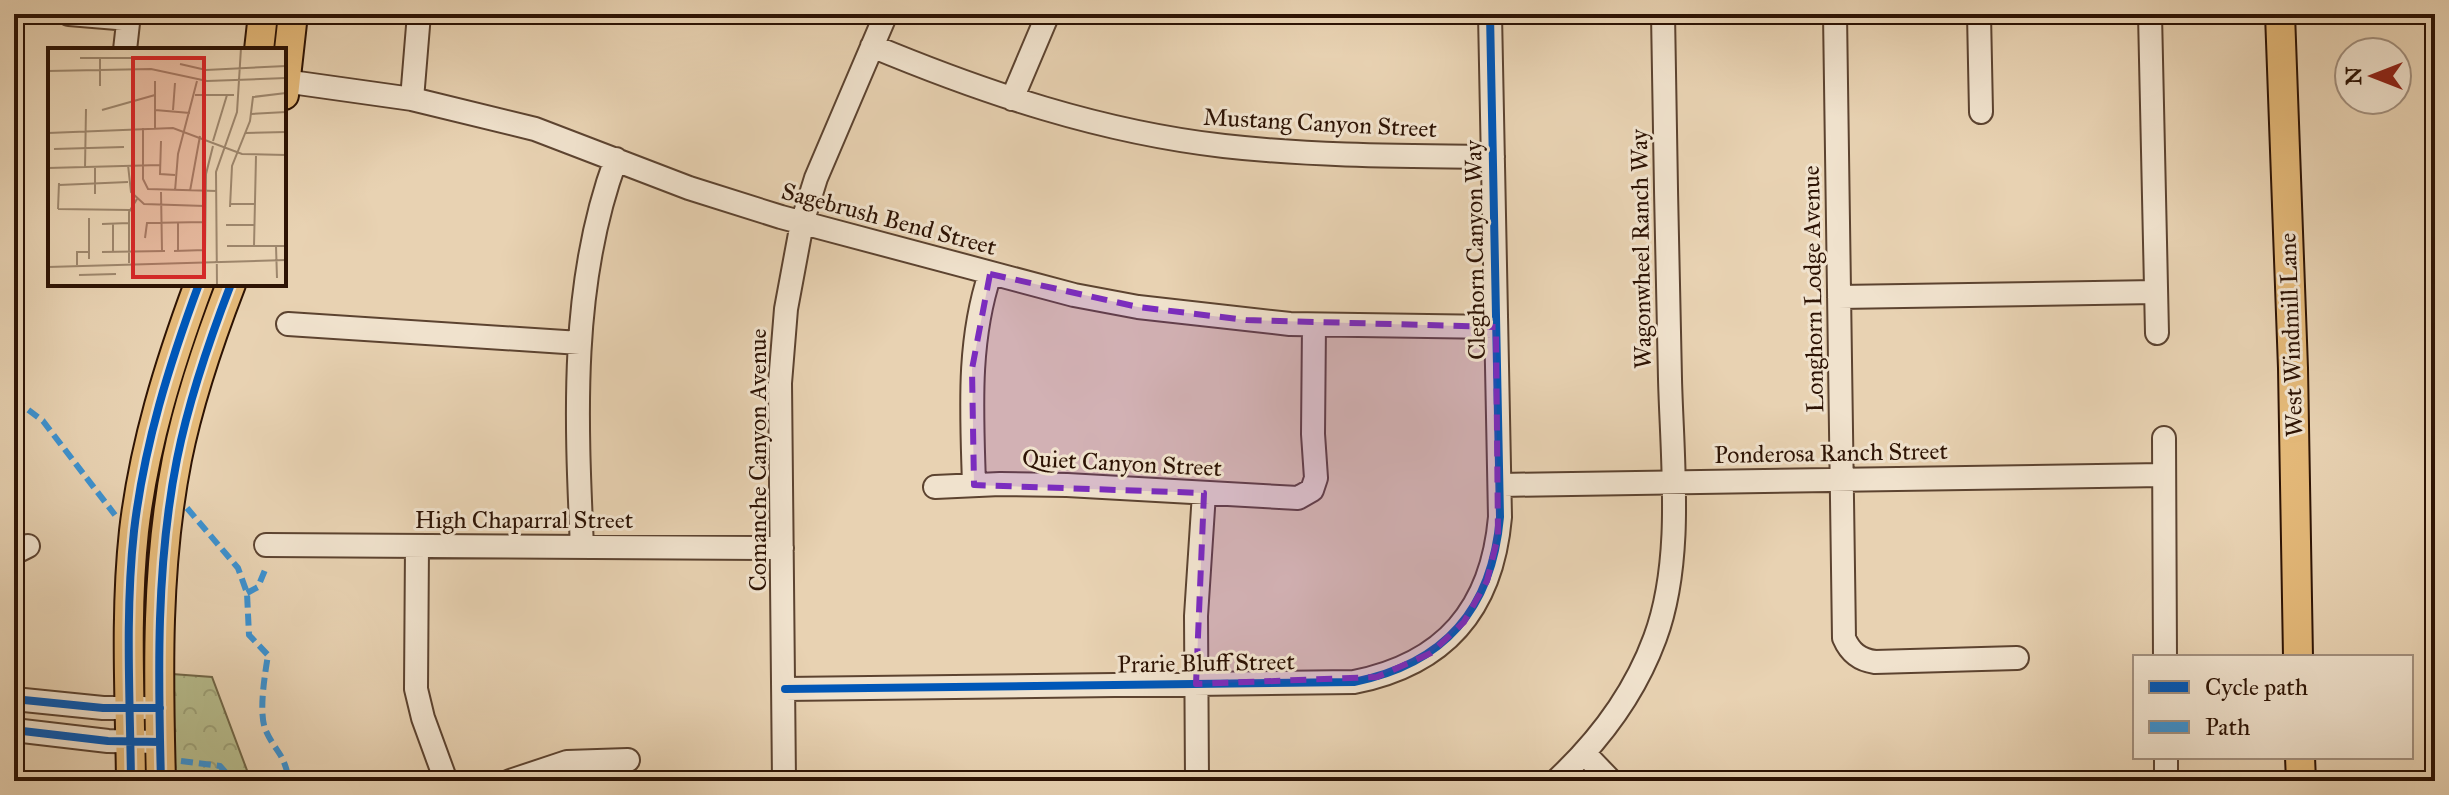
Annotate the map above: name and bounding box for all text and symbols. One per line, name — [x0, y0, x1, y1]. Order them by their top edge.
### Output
north arrow — [2333, 36, 2413, 116]
inset map — [48, 48, 286, 286]
text: N — [2340, 66, 2367, 85]
street label: Mustang Canyon Street — [1202, 102, 1438, 144]
street label: Wagonwheel Ranch Way — [1624, 128, 1658, 369]
street label: Cleghorn Canyon Way — [1458, 139, 1492, 360]
street label: Longhorn Lodge Avenue — [1796, 165, 1830, 413]
street label: Sagebrush Bend Street — [778, 176, 1000, 262]
street label: West Windmill Lane — [2272, 232, 2310, 438]
street label: Comanche Canyon Avenue — [743, 329, 773, 592]
street label: Ponderosa Ranch Street — [1714, 436, 1949, 470]
street label: Quiet Canyon Street — [1021, 443, 1223, 483]
street label: High Chaparral Street — [415, 505, 634, 535]
street label: Prarie Bluff Street — [1117, 646, 1296, 680]
legend — [2133, 655, 2413, 759]
text: Cycle path — [2205, 672, 2308, 702]
text: Path — [2205, 712, 2250, 742]

